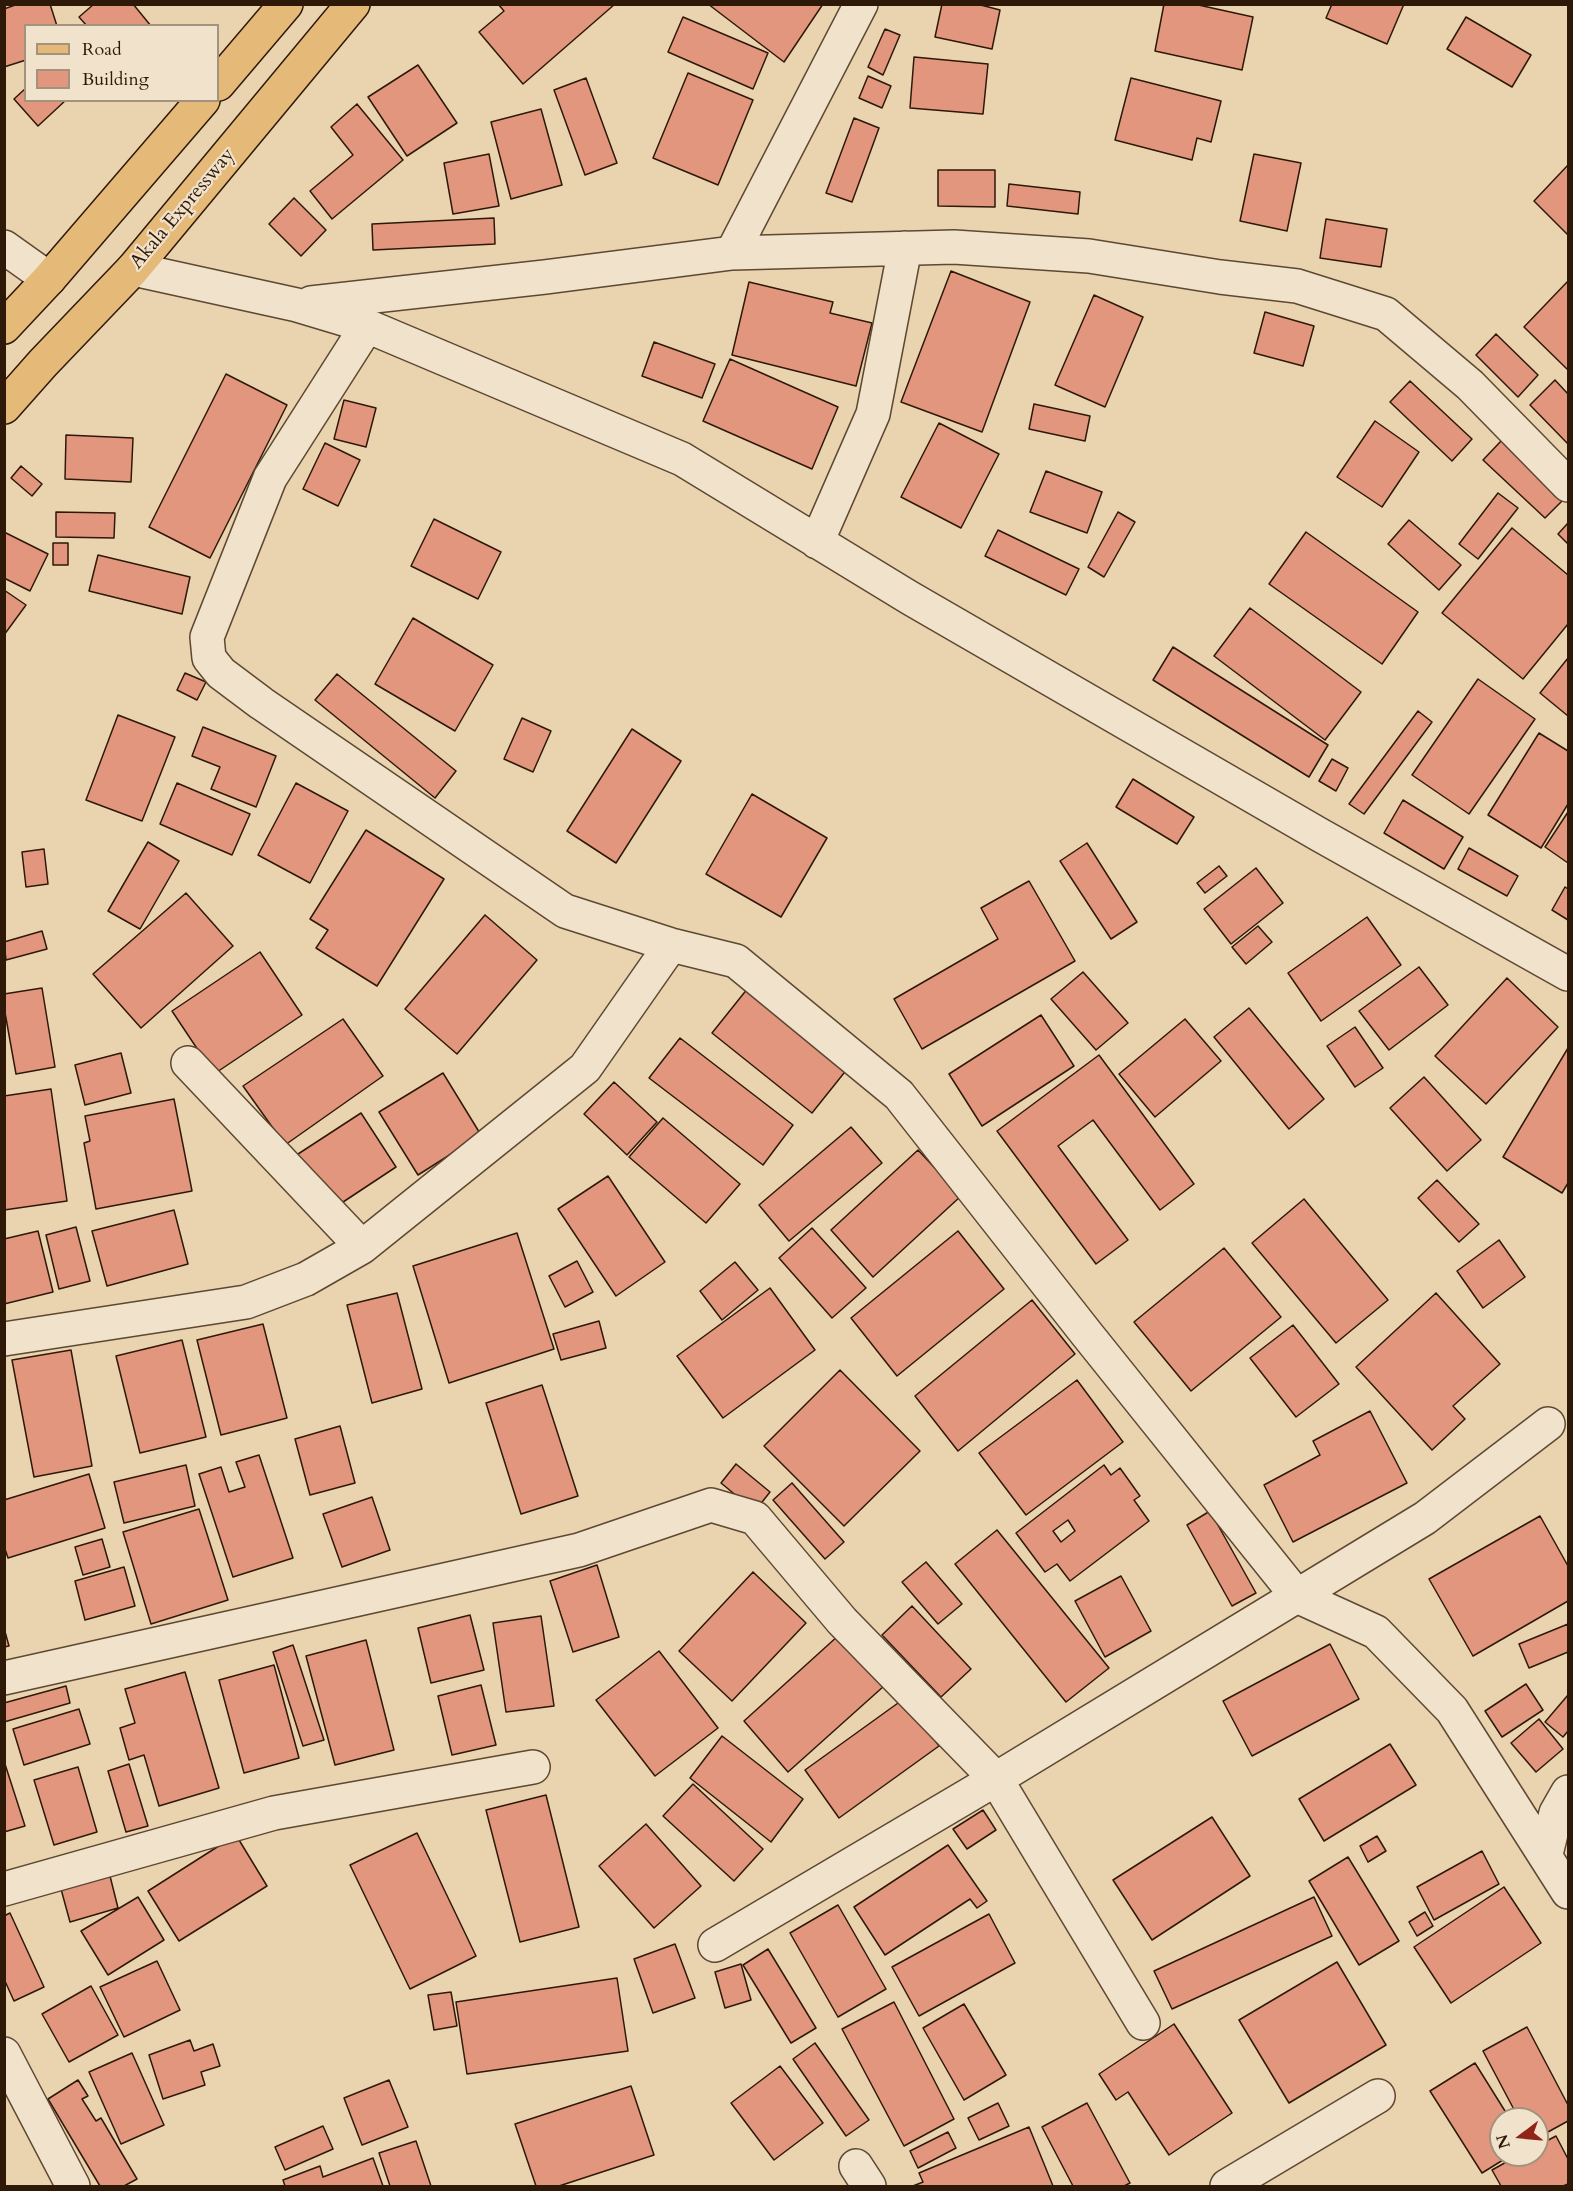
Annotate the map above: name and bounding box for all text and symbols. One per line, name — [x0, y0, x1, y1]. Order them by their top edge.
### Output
legend — [24, 24, 219, 102]
text: Road — [82, 37, 122, 62]
text: Building — [82, 67, 149, 92]
street label: Akala Expressway — [125, 144, 241, 274]
north arrow — [1489, 2107, 1549, 2167]
text: N — [1491, 2132, 1516, 2151]

